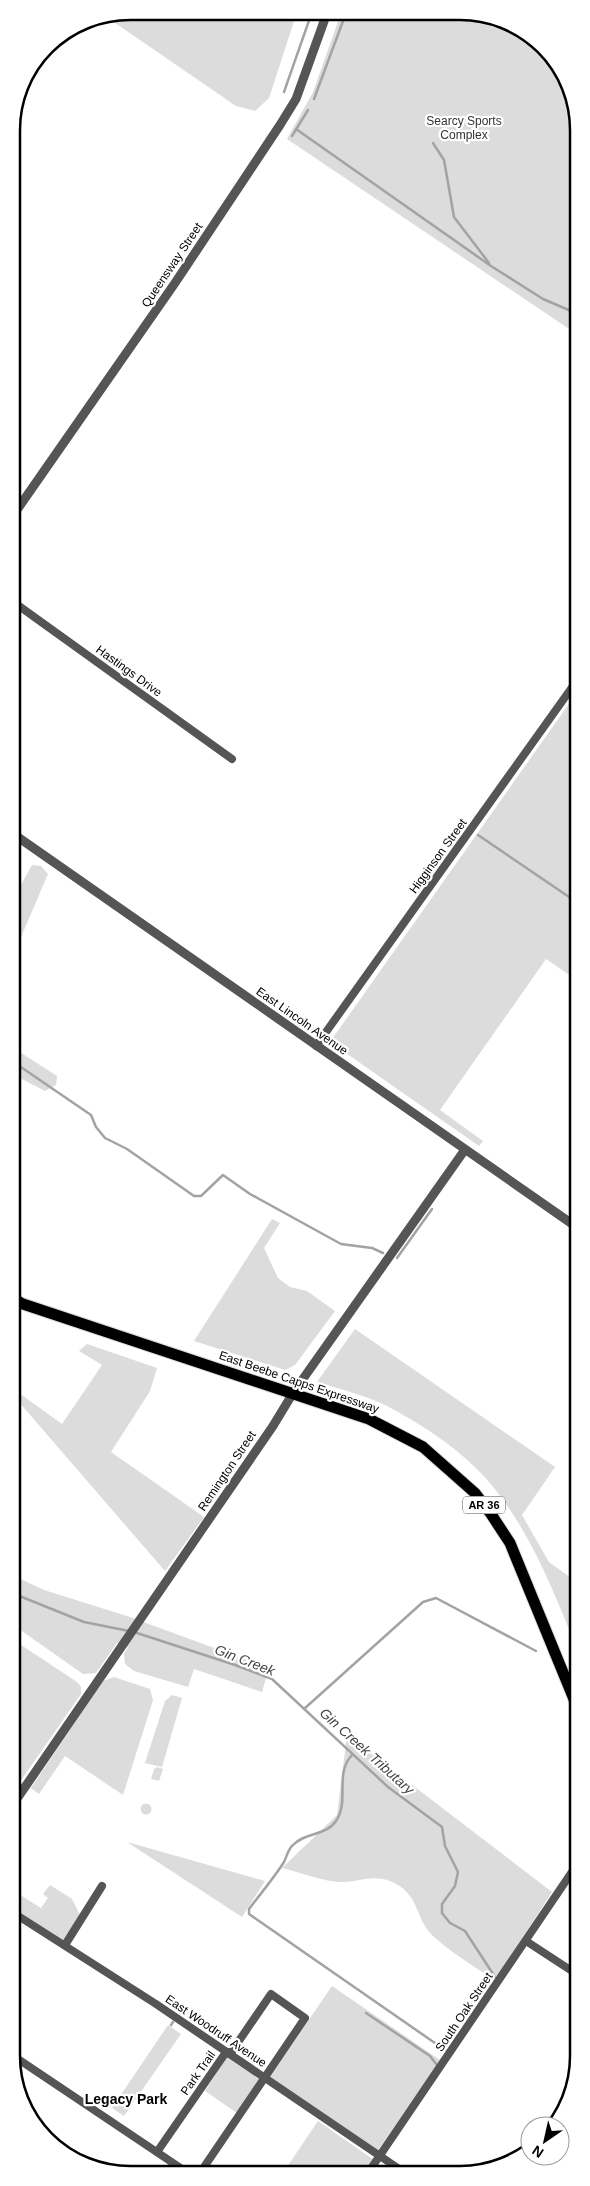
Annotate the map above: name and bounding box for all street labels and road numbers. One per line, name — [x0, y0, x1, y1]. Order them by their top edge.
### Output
street label: Queensway Street — [139, 220, 206, 310]
street label: Hastings Drive — [93, 642, 165, 700]
street label: Higginson Street — [406, 815, 470, 896]
street label: East Lincoln Avenue — [254, 984, 351, 1058]
street label: East Beebe Capps Expressway — [217, 1348, 381, 1416]
street label: Remington Street — [195, 1428, 259, 1514]
road number: AR 36 — [463, 1496, 505, 1514]
street label: South Oak Street — [432, 1969, 496, 2054]
street label: East Woodruff Avenue — [163, 1992, 269, 2070]
street label: Park Trail — [178, 2048, 218, 2098]

